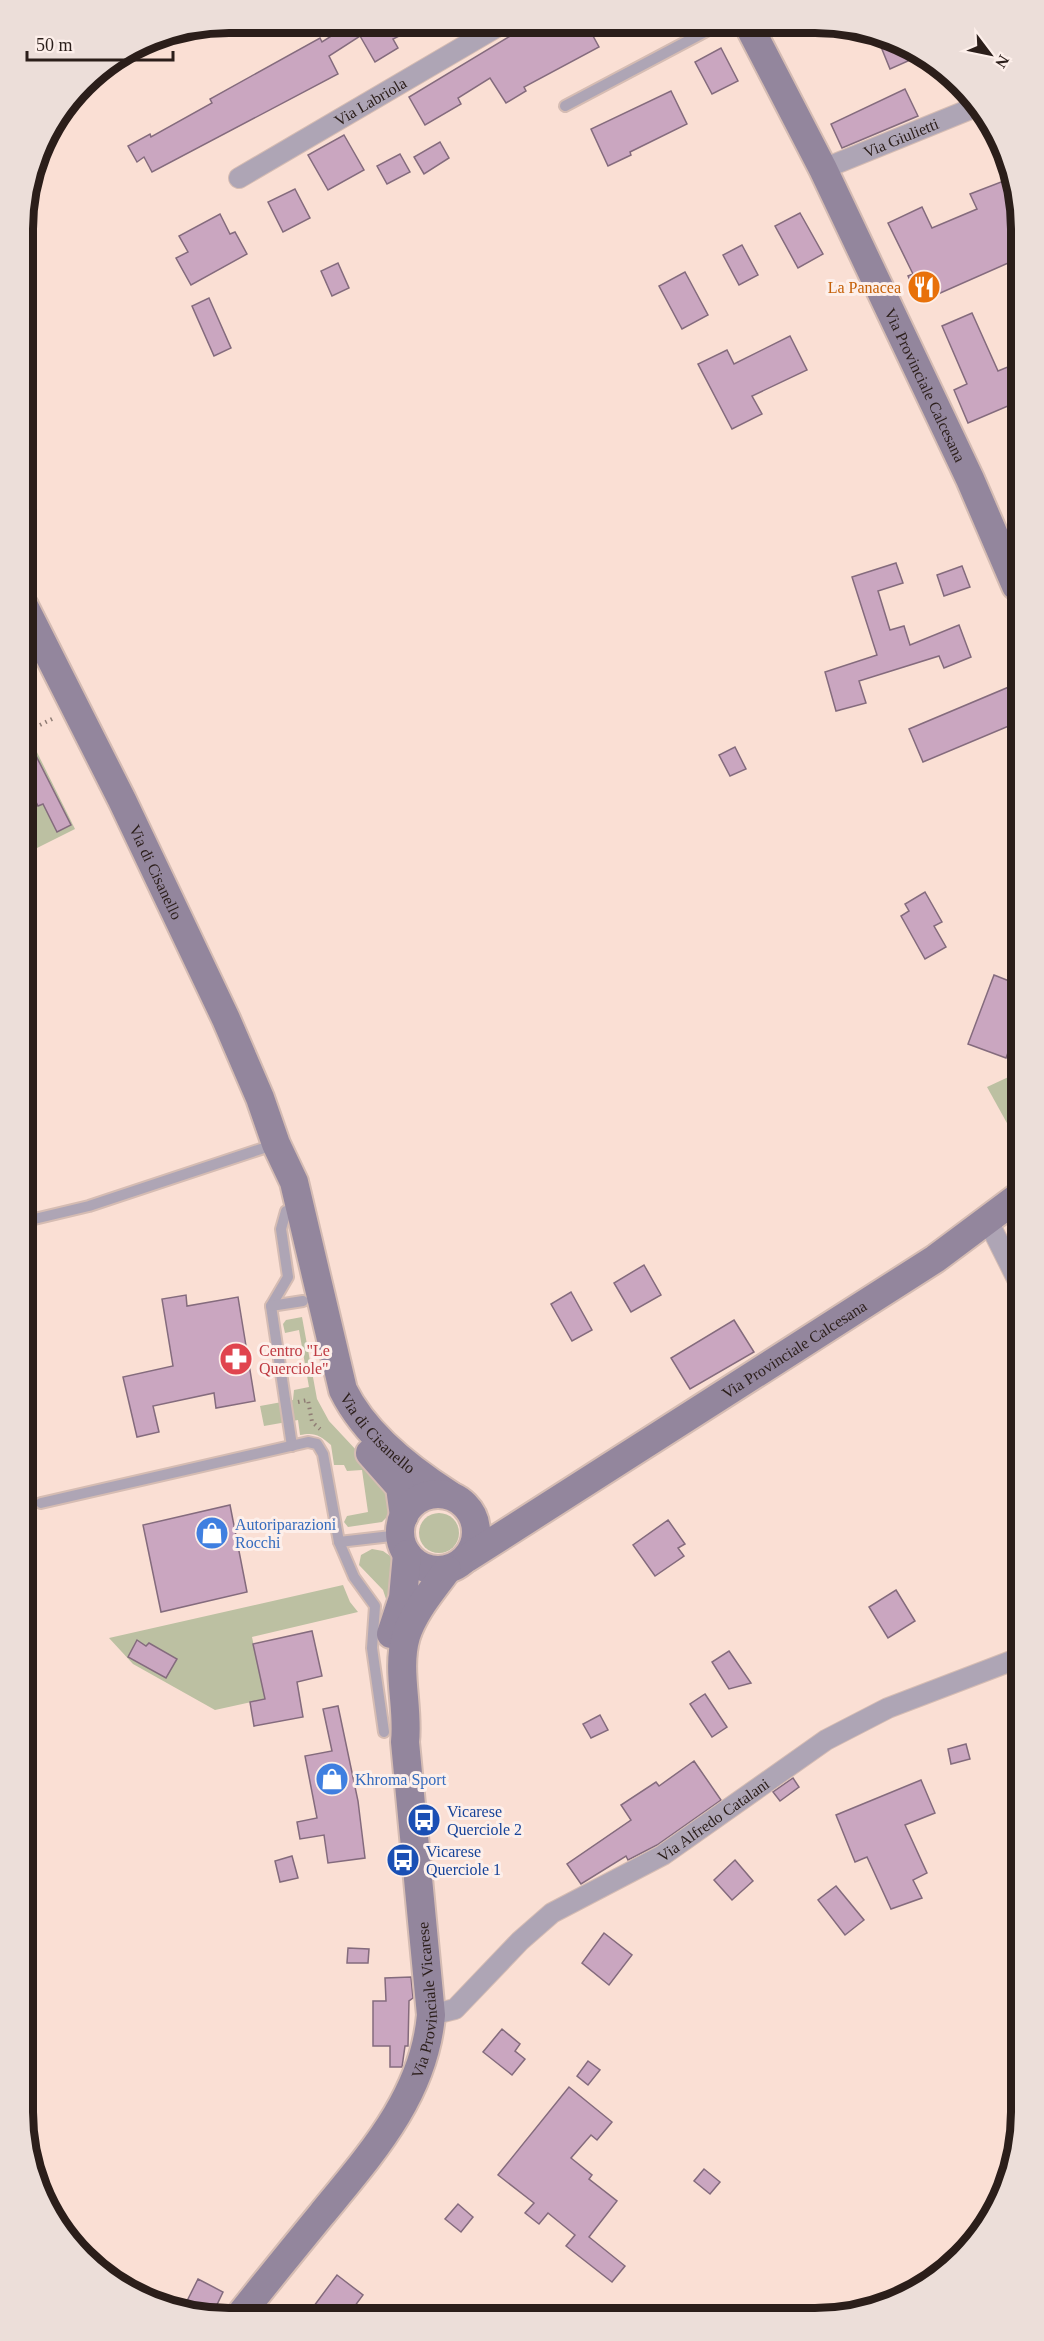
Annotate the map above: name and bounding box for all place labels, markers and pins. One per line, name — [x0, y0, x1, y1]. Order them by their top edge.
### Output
restaurant icon: La Panacea — [906, 269, 942, 305]
place label: La Panacea — [828, 279, 901, 296]
pharmacy icon: Centro "Le Querciole" — [218, 1341, 254, 1377]
place label: Centro "Le Querciole" — [259, 1342, 330, 1377]
shop icon: Autoriparazioni Rocchi — [194, 1515, 230, 1551]
place label: Autoriparazioni Rocchi — [235, 1516, 337, 1551]
shop icon: Khroma Sport — [314, 1761, 350, 1797]
place label: Khroma Sport — [355, 1771, 447, 1789]
bus stop icon: Vicarese Querciole 2 — [406, 1802, 442, 1838]
place label: Vicarese Querciole 2 — [447, 1803, 522, 1838]
bus stop icon: Vicarese Querciole 1 — [385, 1842, 421, 1878]
place label: Vicarese Querciole 1 — [426, 1843, 501, 1878]

